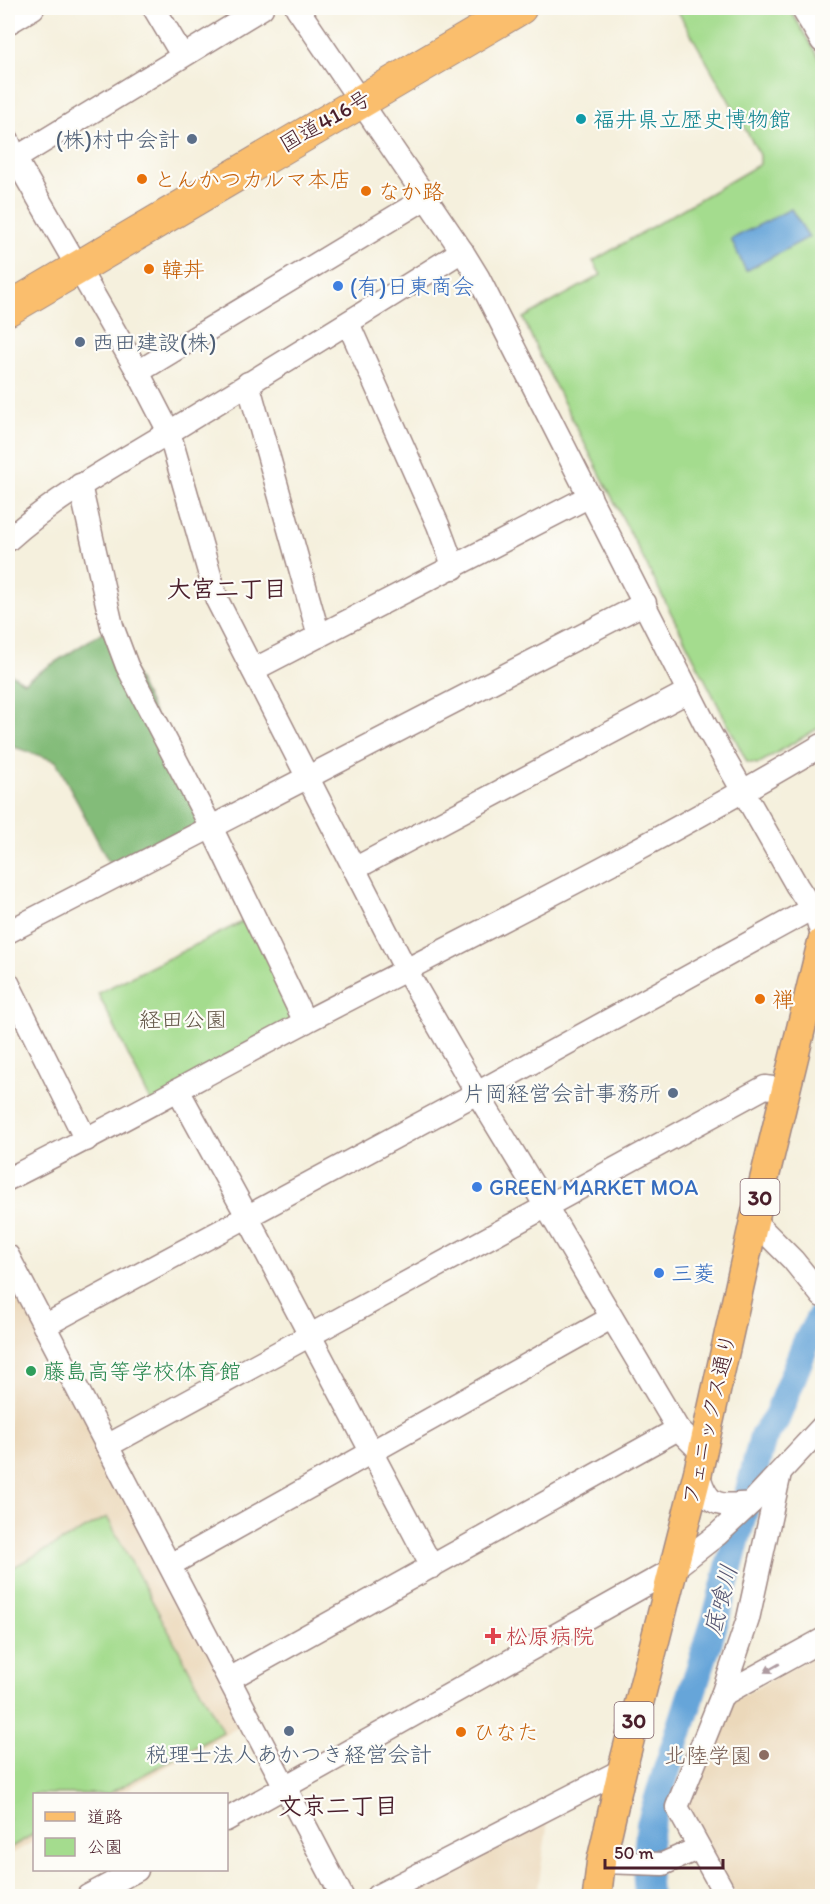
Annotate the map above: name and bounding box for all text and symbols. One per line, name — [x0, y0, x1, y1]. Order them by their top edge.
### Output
street label: 国道416号 — [274, 84, 376, 158]
place label: 福井県立歴史博物館 — [593, 106, 791, 133]
marker: 福井県立歴史博物館 — [574, 112, 588, 126]
place label: (株)村中会計 — [56, 126, 180, 153]
marker: (株)村中会計 — [185, 132, 199, 146]
place label: とんかつカルマ本店 — [154, 166, 352, 193]
marker: とんかつカルマ本店 — [135, 172, 149, 186]
place label: なか路 — [378, 178, 444, 205]
marker: なか路 — [359, 184, 373, 198]
place label: 韓丼 — [161, 256, 205, 283]
marker: 韓丼 — [142, 262, 156, 276]
place label: (有)日東商会 — [350, 273, 474, 300]
marker: (有)日東商会 — [331, 279, 345, 293]
place label: 西田建設(株) — [92, 329, 216, 356]
marker: 西田建設(株) — [73, 335, 87, 349]
district label: 大宮二丁目 — [167, 574, 287, 603]
place label: 禅 — [772, 986, 794, 1013]
marker: 禅 — [753, 992, 767, 1006]
park label: 経田公園 — [139, 1006, 227, 1033]
place label: 片岡経営会計事務所 — [463, 1080, 661, 1107]
marker: 片岡経営会計事務所 — [666, 1086, 680, 1100]
place label: GREEN MARKET MOA — [489, 1174, 698, 1201]
road number: 30 — [740, 1179, 780, 1215]
marker: GREEN MARKET MOA — [470, 1180, 484, 1194]
place label: 三菱 — [671, 1260, 715, 1287]
marker: 三菱 — [652, 1266, 666, 1280]
street label: フェニックス通り — [676, 1330, 742, 1508]
place label: 藤島高等学校体育館 — [43, 1358, 241, 1385]
marker: 藤島高等学校体育館 — [24, 1364, 38, 1378]
water label: 底喰川 — [697, 1561, 743, 1639]
place label: 松原病院 — [506, 1623, 594, 1650]
marker: 松原病院 — [484, 1627, 502, 1645]
one-way arrow — [764, 1663, 781, 1673]
road number: 30 — [614, 1702, 654, 1738]
place label: ひなた — [473, 1719, 539, 1746]
marker: 税理士法人あかつき経営会計 — [282, 1724, 296, 1738]
marker: ひなた — [454, 1725, 468, 1739]
place label: 税理士法人あかつき経営会計 — [146, 1741, 432, 1768]
place label: 北陸学園 — [664, 1742, 752, 1769]
marker: 北陸学園 — [757, 1748, 771, 1762]
district label: 文京二丁目 — [278, 1791, 398, 1820]
legend — [33, 1793, 228, 1871]
text: 道路 — [87, 1806, 123, 1828]
scale bar — [605, 1832, 724, 1870]
text: 公園 — [87, 1836, 123, 1858]
text: 50 m — [614, 1842, 654, 1864]

